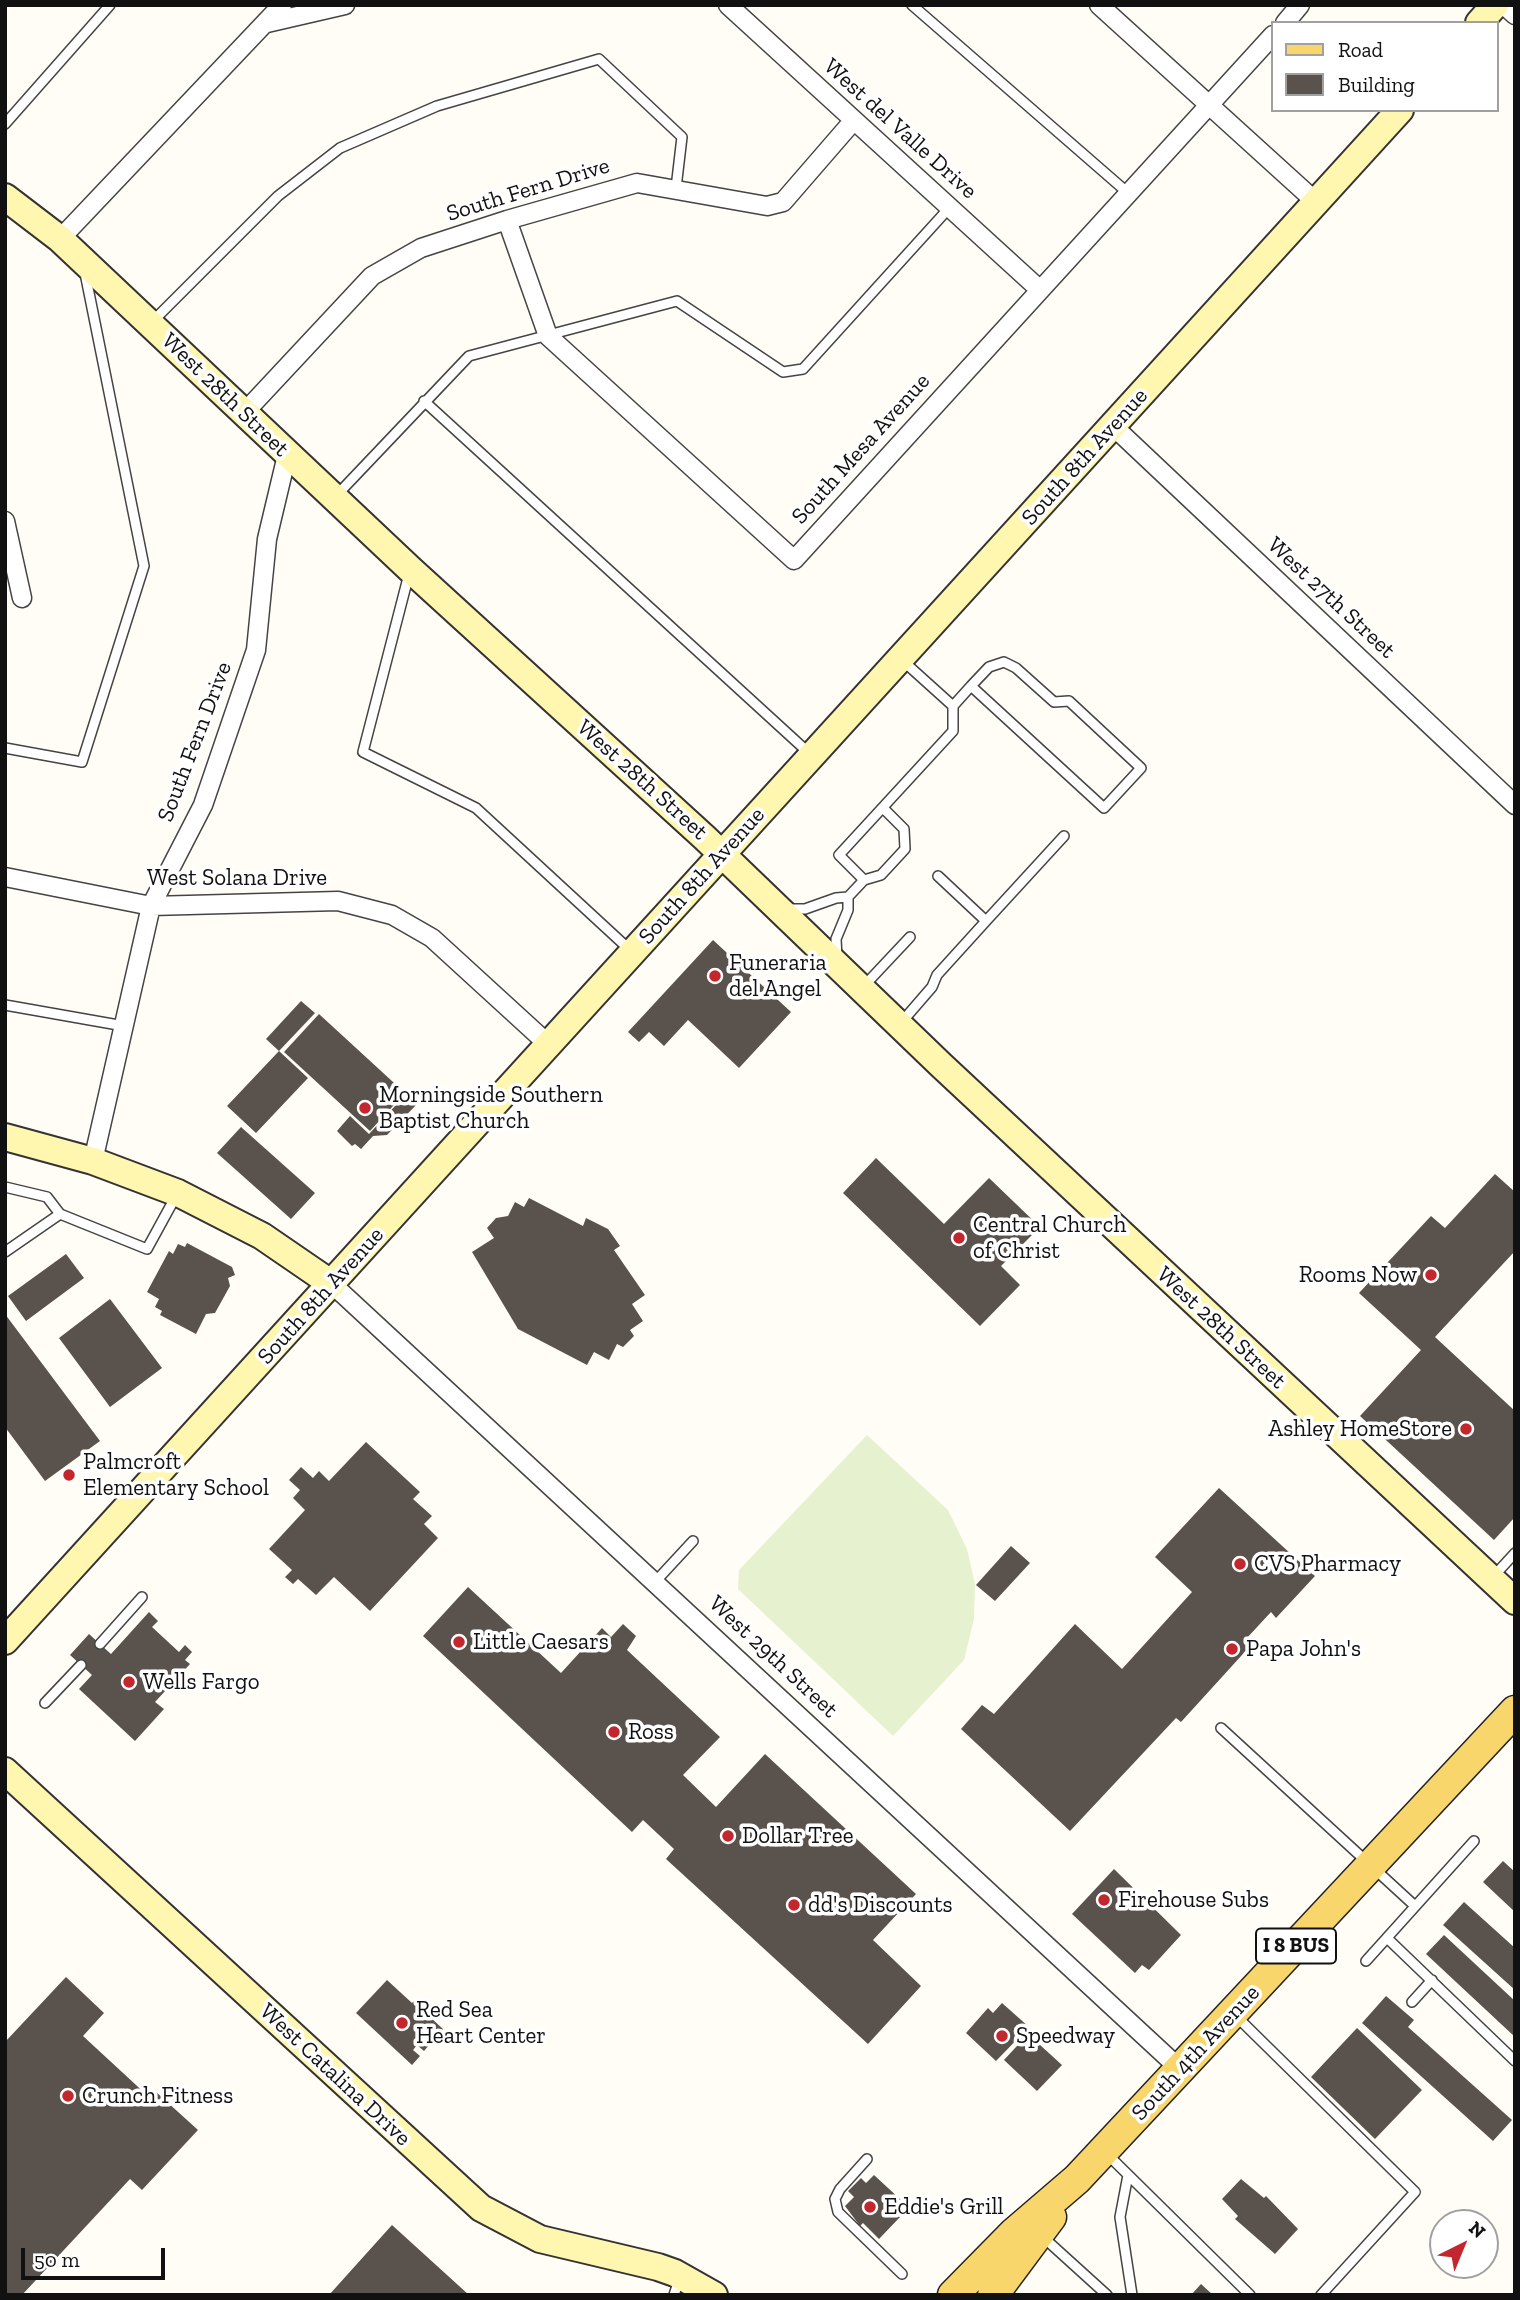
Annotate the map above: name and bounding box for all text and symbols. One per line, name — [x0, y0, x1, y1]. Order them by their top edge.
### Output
legend — [1272, 21, 1499, 112]
text: Road — [1338, 37, 1383, 62]
street label: West del Valle Drive — [818, 53, 982, 205]
text: Building — [1338, 72, 1415, 97]
street label: South Fern Drive — [443, 152, 613, 228]
street label: West 28th Street — [156, 327, 294, 463]
street label: South Mesa Avenue — [786, 368, 936, 530]
street label: South 8th Avenue — [1016, 383, 1154, 531]
street label: West 27th Street — [1261, 532, 1401, 664]
street label: South Fern Drive — [152, 658, 238, 826]
street label: West 28th Street — [571, 714, 713, 846]
street label: South 8th Avenue — [633, 802, 771, 950]
street label: West Solana Drive — [147, 864, 327, 892]
place label: Funeraria del Angel — [729, 949, 827, 1003]
marker: Funeraria del Angel — [707, 968, 723, 984]
place label: Morningside Southern Baptist Church — [379, 1081, 603, 1135]
marker: Morningside Southern Baptist Church — [357, 1100, 373, 1116]
place label: Central Church of Christ — [973, 1211, 1126, 1265]
street label: South 8th Avenue — [252, 1222, 390, 1370]
marker: Central Church of Christ — [951, 1230, 967, 1246]
street label: West 28th Street — [1151, 1261, 1291, 1395]
place label: Rooms Now — [1299, 1261, 1417, 1289]
marker: Rooms Now — [1423, 1267, 1439, 1283]
place label: Ashley HomeStore — [1268, 1415, 1452, 1443]
marker: Ashley HomeStore — [1458, 1421, 1474, 1437]
place label: Palmcroft Elementary School — [83, 1448, 269, 1502]
marker: Palmcroft Elementary School — [61, 1467, 77, 1483]
place label: CVS Pharmacy — [1254, 1550, 1401, 1578]
marker: CVS Pharmacy — [1232, 1556, 1248, 1572]
street label: West 29th Street — [703, 1590, 843, 1724]
place label: Little Caesars — [473, 1628, 609, 1656]
marker: Little Caesars — [451, 1634, 467, 1650]
place label: Papa John's — [1246, 1635, 1361, 1663]
marker: Papa John's — [1224, 1641, 1240, 1657]
place label: Wells Fargo — [143, 1668, 259, 1696]
marker: Wells Fargo — [121, 1674, 137, 1690]
place label: Ross — [628, 1718, 674, 1746]
marker: Ross — [606, 1724, 622, 1740]
place label: Dollar Tree — [742, 1822, 853, 1850]
marker: Dollar Tree — [720, 1828, 736, 1844]
place label: Firehouse Subs — [1118, 1886, 1269, 1914]
place label: dd's Discounts — [808, 1891, 953, 1919]
marker: Firehouse Subs — [1096, 1892, 1112, 1908]
marker: dd's Discounts — [786, 1897, 802, 1913]
road number: I 8 BUS — [1256, 1928, 1336, 1964]
street label: South 4th Avenue — [1126, 1979, 1266, 2127]
place label: Red Sea Heart Center — [416, 1996, 546, 2050]
street label: West Catalina Drive — [254, 1998, 416, 2152]
marker: Red Sea Heart Center — [394, 2015, 410, 2031]
place label: Speedway — [1016, 2022, 1115, 2050]
marker: Speedway — [994, 2028, 1010, 2044]
place label: Crunch Fitness — [82, 2082, 233, 2110]
marker: Crunch Fitness — [60, 2088, 76, 2104]
place label: Eddie's Grill — [884, 2193, 1004, 2221]
marker: Eddie's Grill — [862, 2199, 878, 2215]
north arrow — [1429, 2209, 1499, 2279]
text: N — [1464, 2216, 1490, 2243]
scale bar — [24, 2234, 168, 2278]
text: 50 m — [34, 2247, 80, 2272]

